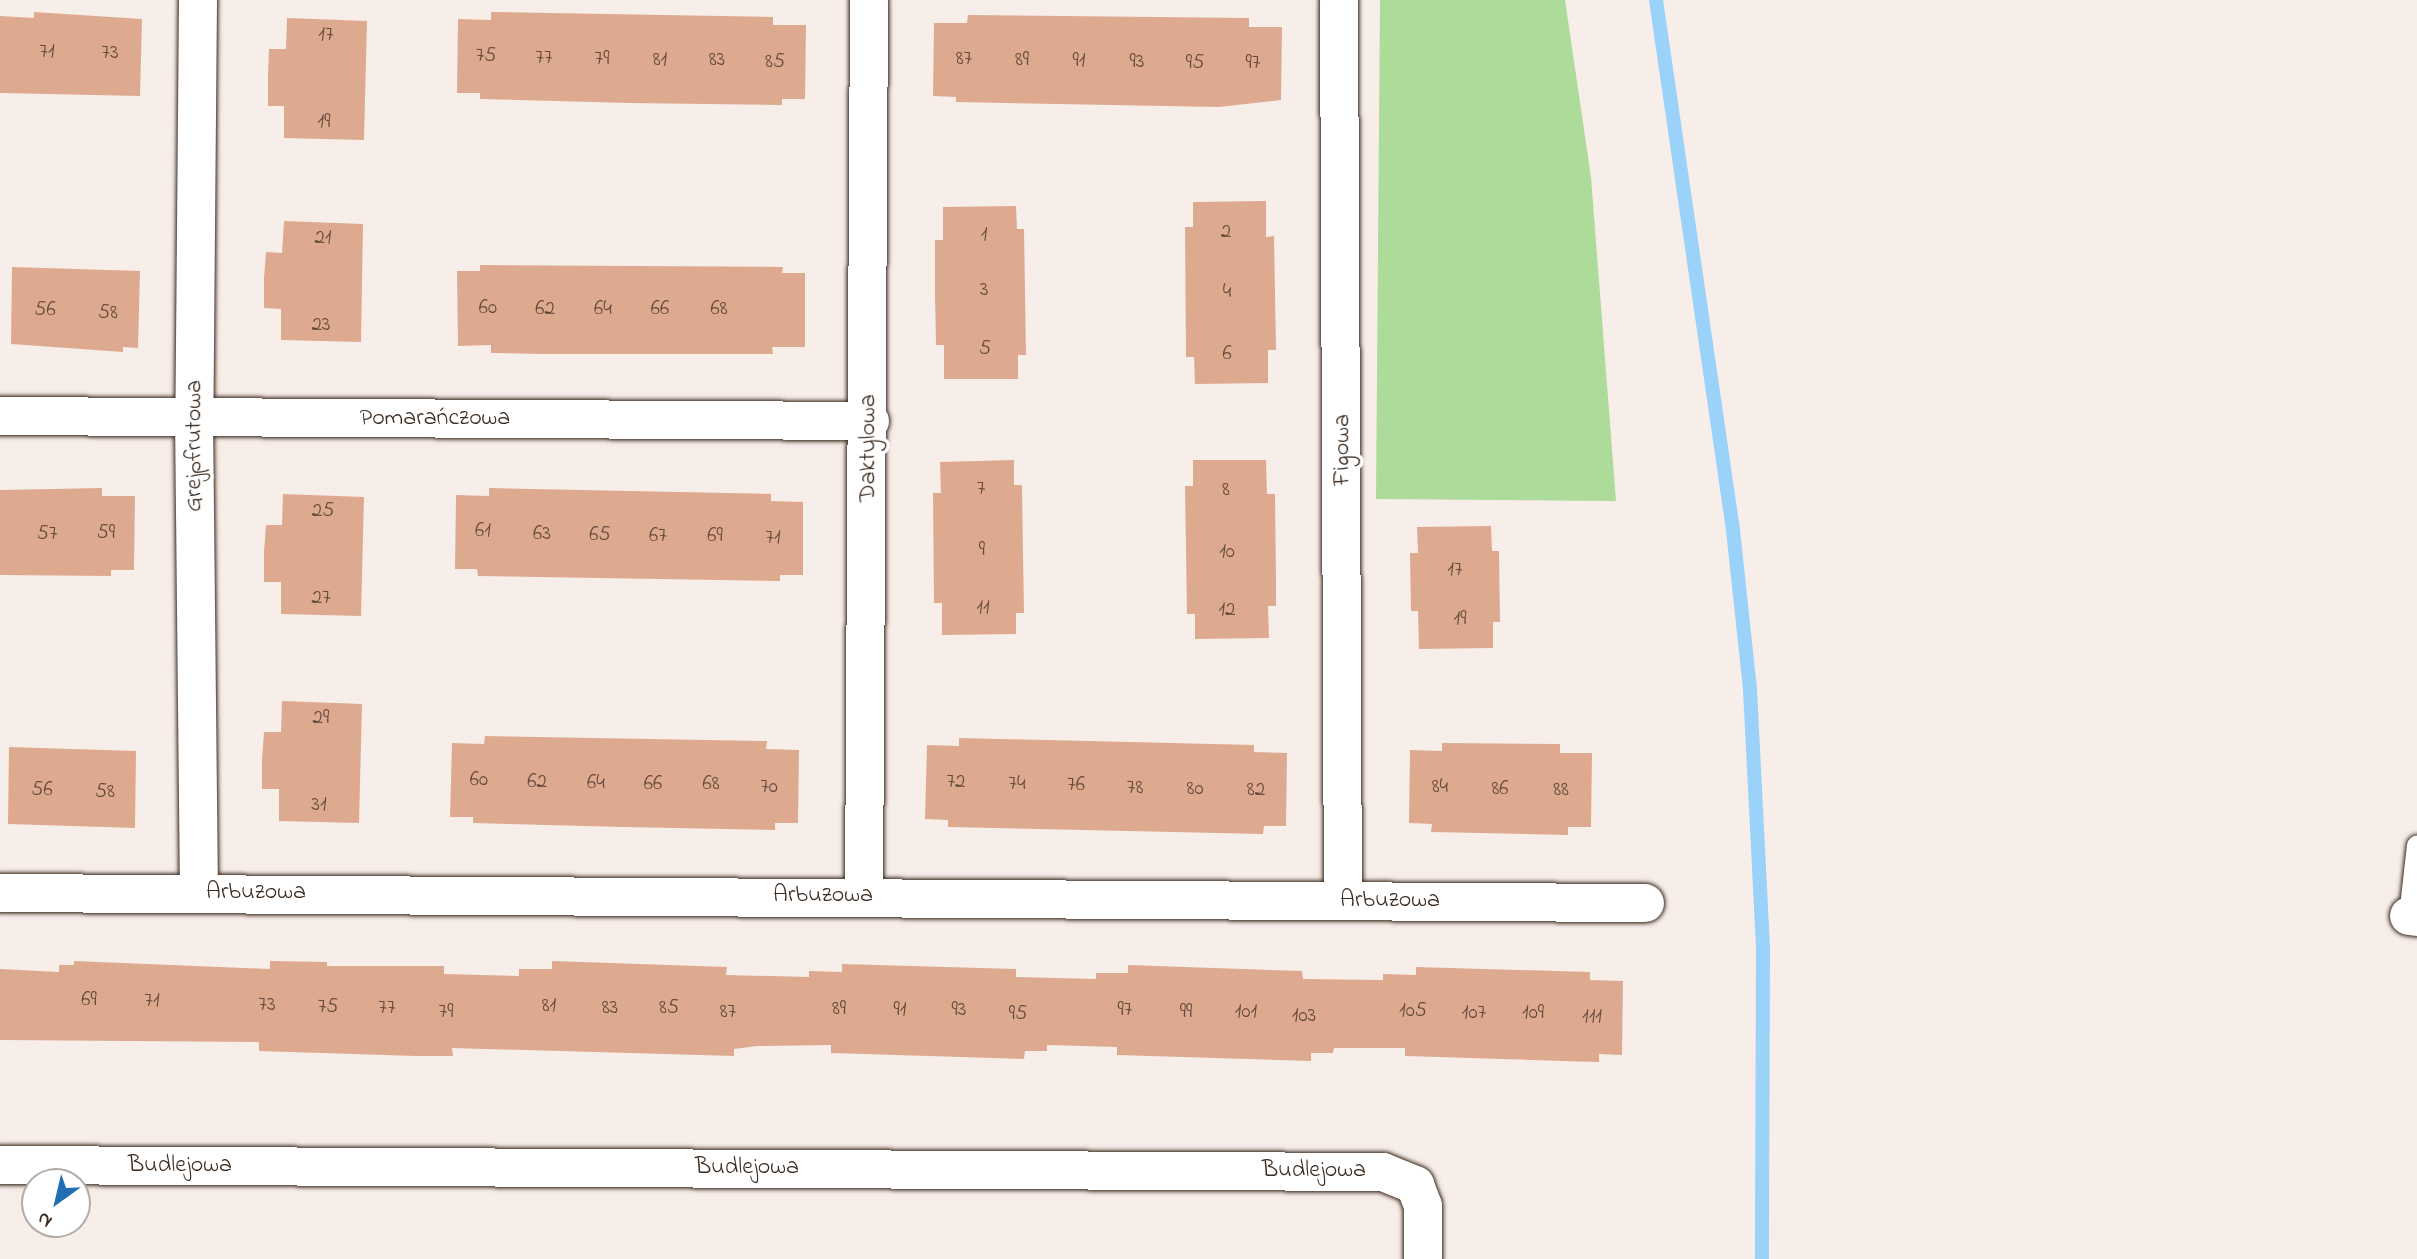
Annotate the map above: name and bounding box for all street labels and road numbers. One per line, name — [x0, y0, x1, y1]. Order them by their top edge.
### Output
street label: Grejpfrutowa — [181, 380, 209, 512]
street label: Daktylowa — [855, 394, 883, 502]
street label: Pomarańczowa — [360, 405, 510, 433]
street label: Figowa — [1329, 414, 1357, 486]
street label: Arbuzowa — [206, 879, 306, 907]
street label: Arbuzowa — [773, 882, 873, 910]
street label: Arbuzowa — [1340, 887, 1440, 915]
street label: Budlejowa — [128, 1152, 232, 1180]
street label: Budlejowa — [695, 1154, 799, 1182]
street label: Budlejowa — [1262, 1157, 1366, 1185]

